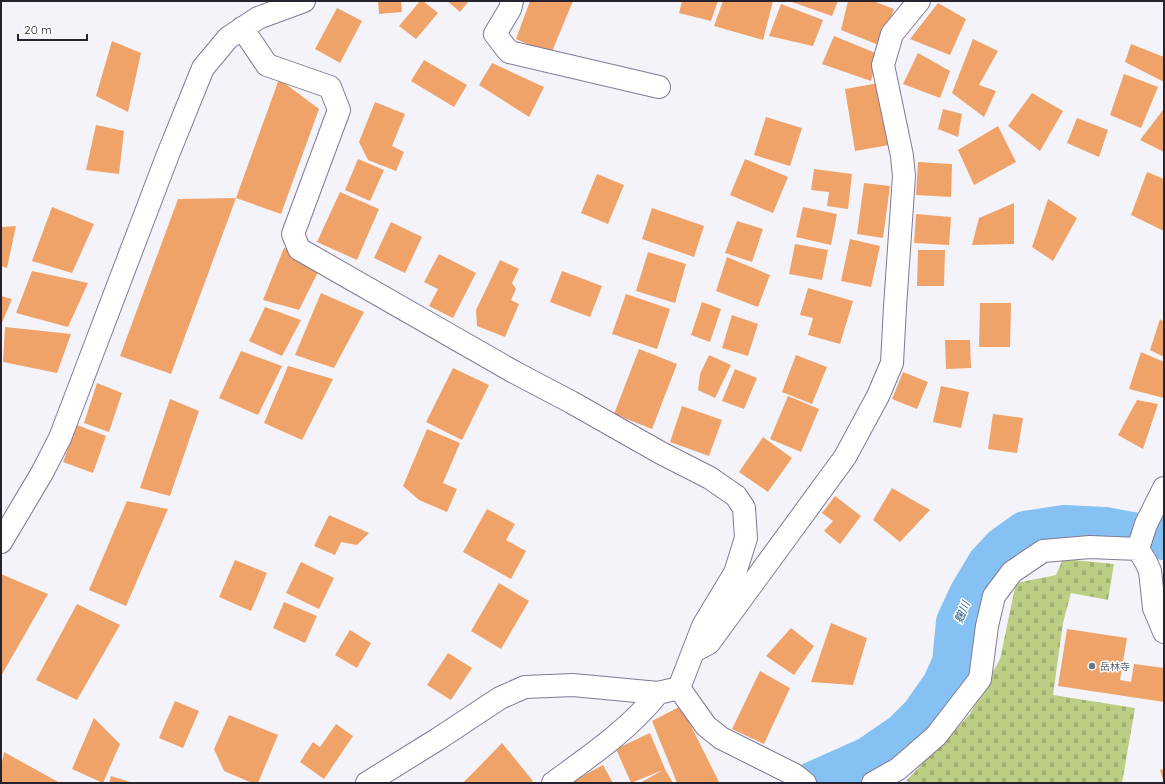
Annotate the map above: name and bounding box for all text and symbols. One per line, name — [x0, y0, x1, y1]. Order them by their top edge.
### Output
scale bar — [18, 16, 87, 42]
text: 20 m — [24, 22, 52, 37]
water label: 麹川 — [951, 598, 973, 625]
place label: 岳林寺 — [1100, 660, 1130, 673]
marker: 岳林寺 — [1087, 661, 1097, 671]

